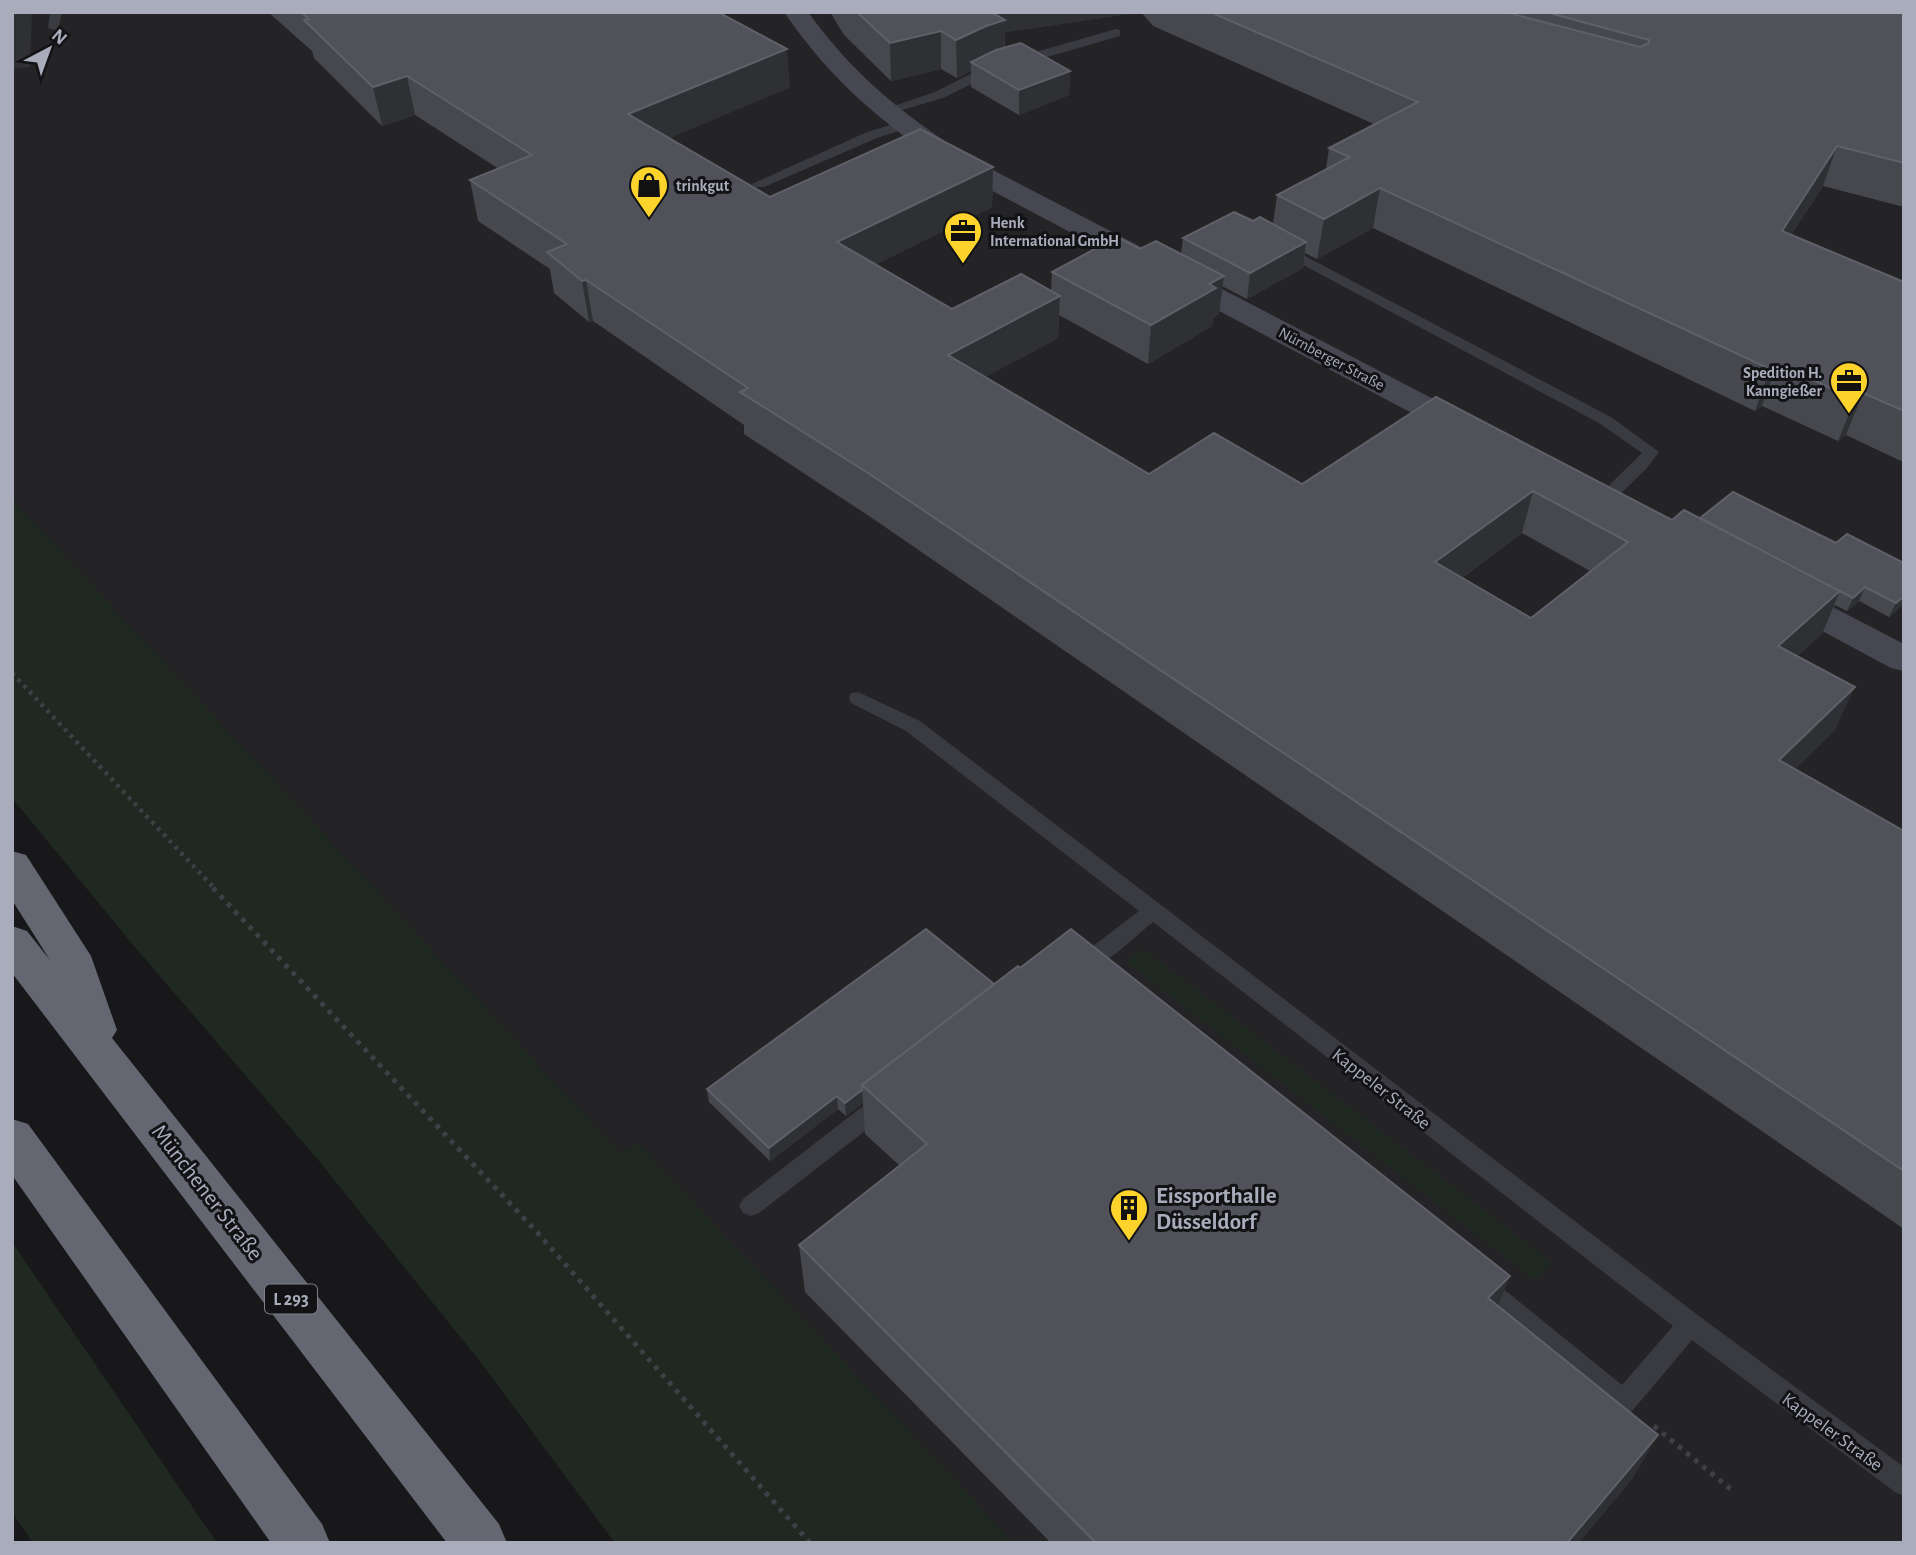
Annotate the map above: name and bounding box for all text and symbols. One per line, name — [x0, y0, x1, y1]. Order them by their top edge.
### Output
north arrow — [14, 14, 84, 84]
text: N — [48, 26, 70, 49]
shop icon: trinkgut — [628, 164, 670, 219]
place label: trinkgut — [676, 178, 730, 194]
office icon: Henk International GmbH — [942, 210, 984, 265]
place label: Henk International GmbH — [990, 215, 1119, 249]
street label: Nürnberger Straße — [1276, 324, 1387, 393]
office icon: Spedition H. Kanngießer — [1828, 360, 1870, 415]
place label: Spedition H. Kanngießer — [1743, 365, 1822, 399]
street label: Kappeler Straße — [1328, 1045, 1434, 1133]
street label: Münchener Straße — [147, 1121, 267, 1265]
place label: Eissporthalle Düsseldorf — [1156, 1185, 1277, 1234]
building icon: Eissporthalle Düsseldorf — [1108, 1187, 1150, 1242]
road number: L 293 — [265, 1284, 317, 1314]
street label: Kappeler Straße — [1778, 1390, 1886, 1475]

